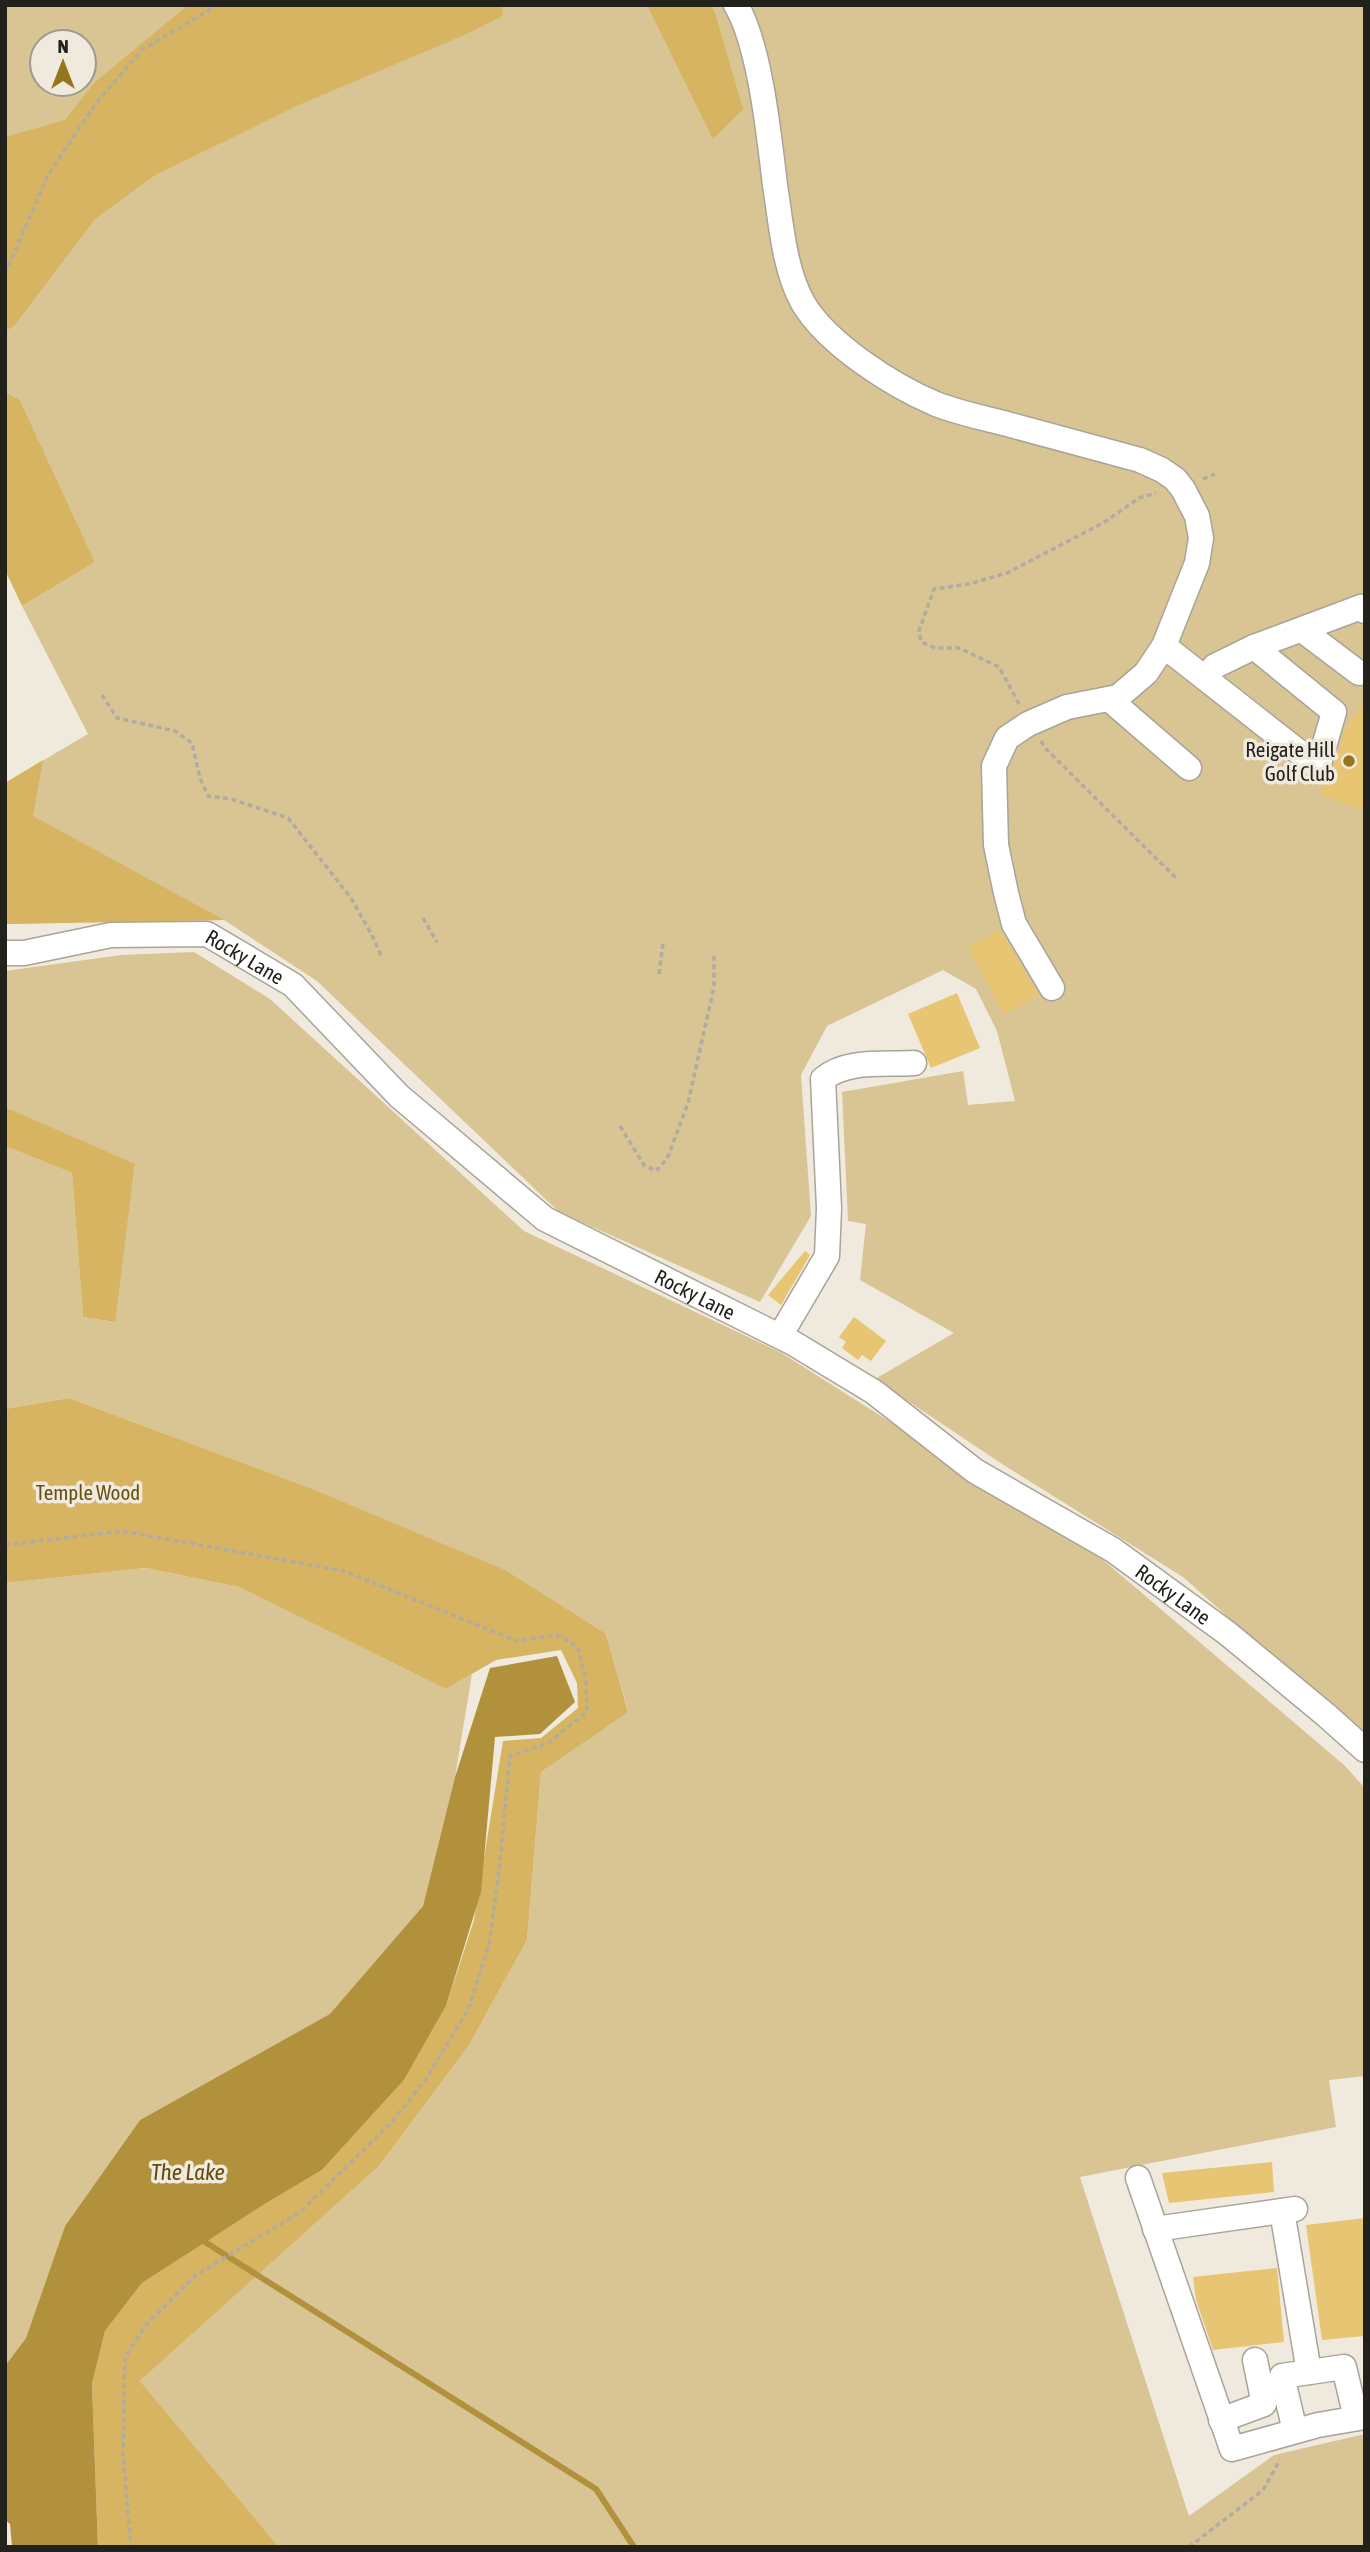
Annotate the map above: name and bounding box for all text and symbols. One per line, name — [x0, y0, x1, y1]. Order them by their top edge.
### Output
north arrow — [28, 28, 98, 98]
text: N — [57, 35, 69, 57]
place label: Reigate Hill Golf Club — [1245, 737, 1335, 785]
marker: Reigate Hill Golf Club — [1341, 753, 1357, 769]
street label: Rocky Lane — [202, 924, 288, 989]
street label: Rocky Lane — [651, 1264, 739, 1324]
park label: Temple Wood — [36, 1480, 140, 1504]
street label: Rocky Lane — [1131, 1559, 1215, 1629]
water label: The Lake — [151, 2159, 225, 2185]

